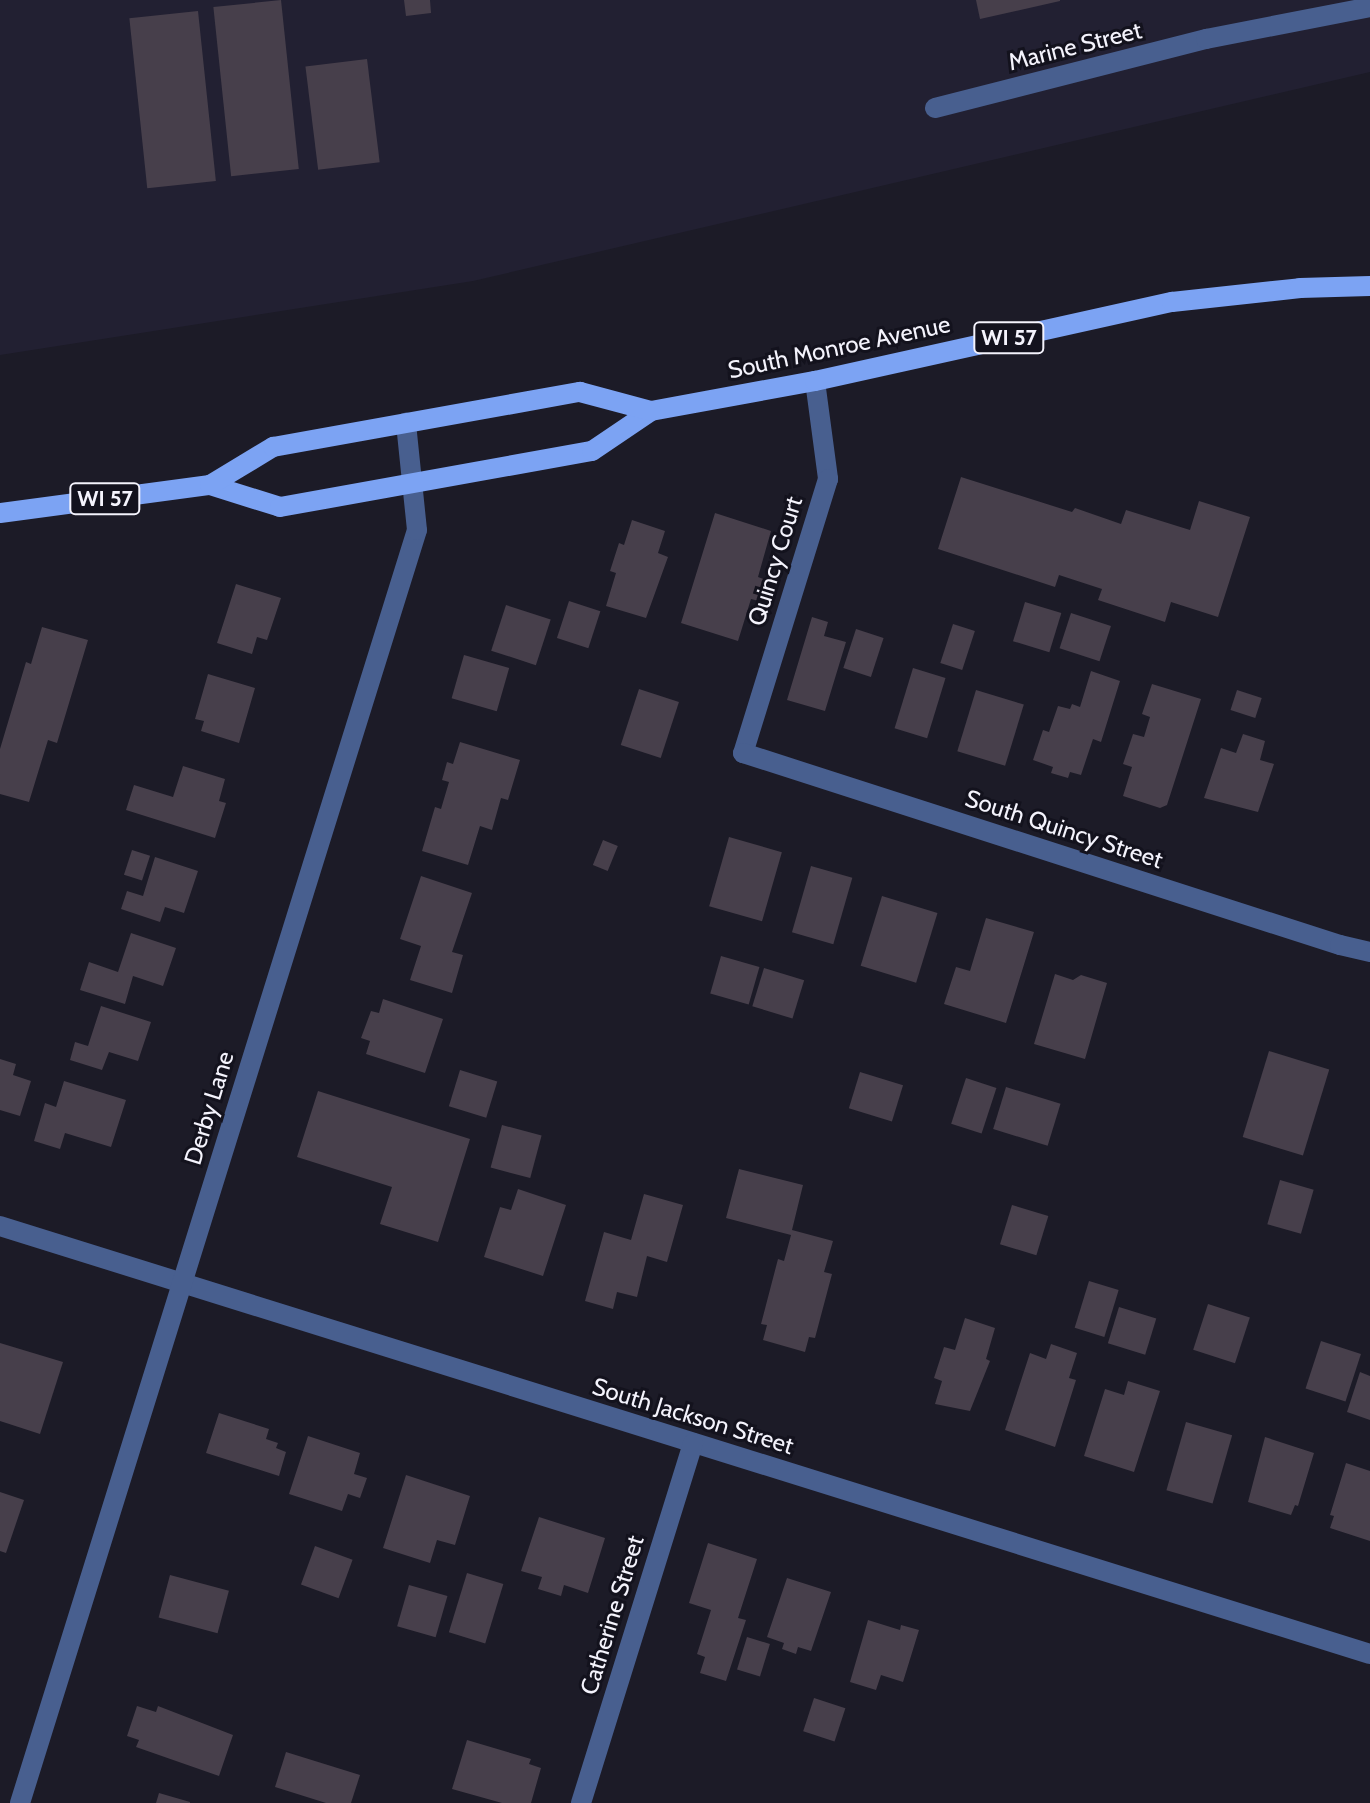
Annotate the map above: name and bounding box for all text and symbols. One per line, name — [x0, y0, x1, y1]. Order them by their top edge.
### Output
street label: Marine Street — [1005, 16, 1145, 76]
street label: South Monroe Avenue — [725, 309, 953, 385]
road number: WI 57 — [973, 320, 1045, 356]
road number: WI 57 — [69, 481, 141, 517]
street label: Quincy Court — [742, 493, 808, 629]
street label: South Quincy Street — [962, 784, 1166, 874]
street label: Derby Lane — [178, 1048, 240, 1168]
street label: South Jackson Street — [589, 1372, 797, 1460]
street label: Catherine Street — [574, 1532, 650, 1698]

